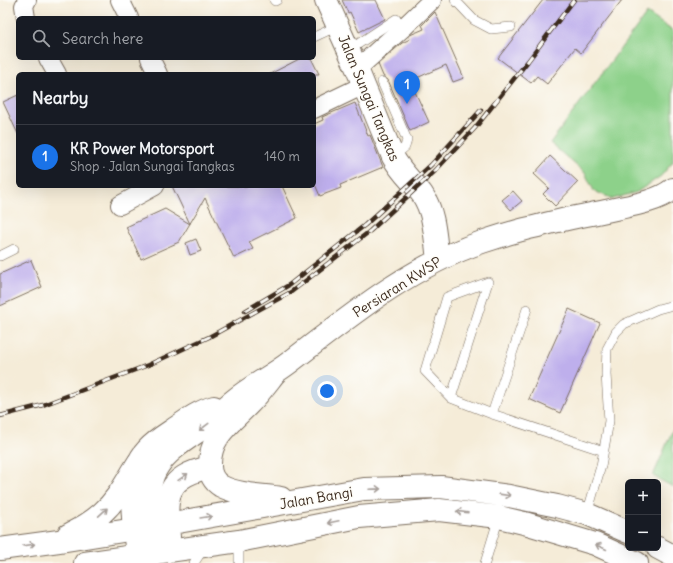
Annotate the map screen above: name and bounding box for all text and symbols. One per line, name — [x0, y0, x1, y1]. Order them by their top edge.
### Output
search box — [16, 16, 316, 60]
icon: search — [30, 27, 52, 49]
text: Search here — [62, 29, 143, 48]
street label: Jalan Sungai Tangkas — [334, 32, 404, 164]
pin: 1 — [394, 71, 420, 104]
text: Nearby — [32, 87, 88, 109]
text: KR Power Motorsport — [70, 139, 214, 158]
text: 1 — [42, 148, 48, 165]
text: 140 m — [264, 148, 300, 165]
text: Shop · Jalan Sungai Tangkas — [70, 158, 235, 175]
street label: Persiaran KWSP — [349, 253, 445, 321]
your location — [317, 381, 337, 401]
one-way arrow — [198, 423, 209, 431]
one-way arrow — [178, 473, 189, 481]
map controls — [625, 479, 661, 551]
button: + — [625, 479, 661, 515]
street label: Jalan Bangi — [278, 483, 354, 513]
one-way arrow — [368, 485, 381, 493]
one-way arrow — [498, 491, 511, 499]
one-way arrow — [98, 507, 108, 517]
one-way arrow — [456, 509, 469, 516]
one-way arrow — [199, 513, 212, 521]
button: − — [625, 515, 661, 551]
one-way arrow — [327, 519, 340, 527]
one-way arrow — [22, 541, 35, 549]
one-way arrow — [595, 543, 607, 550]

